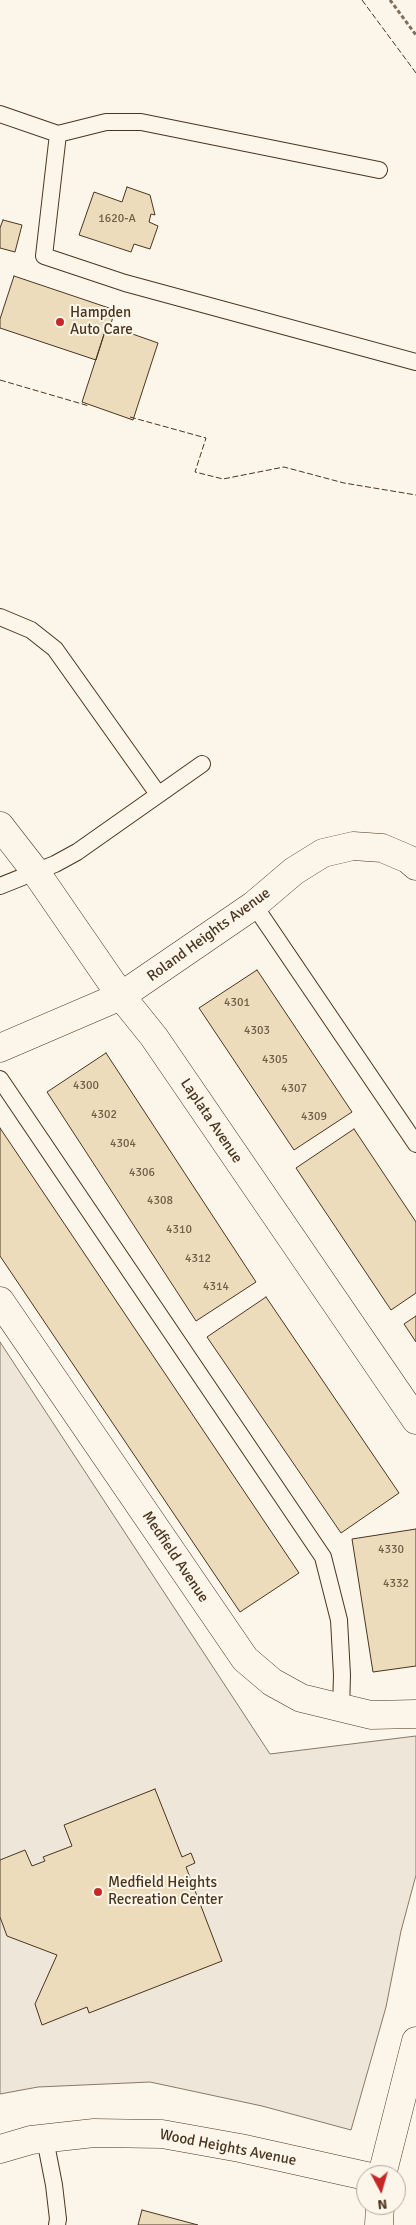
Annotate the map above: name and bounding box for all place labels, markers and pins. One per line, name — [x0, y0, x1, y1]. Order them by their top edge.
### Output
place label: Hampden Auto Care — [70, 304, 133, 339]
marker: Hampden Auto Care — [54, 316, 66, 328]
place label: Medfield Heights Recreation Center — [108, 1874, 223, 1909]
marker: Medfield Heights Recreation Center — [92, 1886, 104, 1898]

